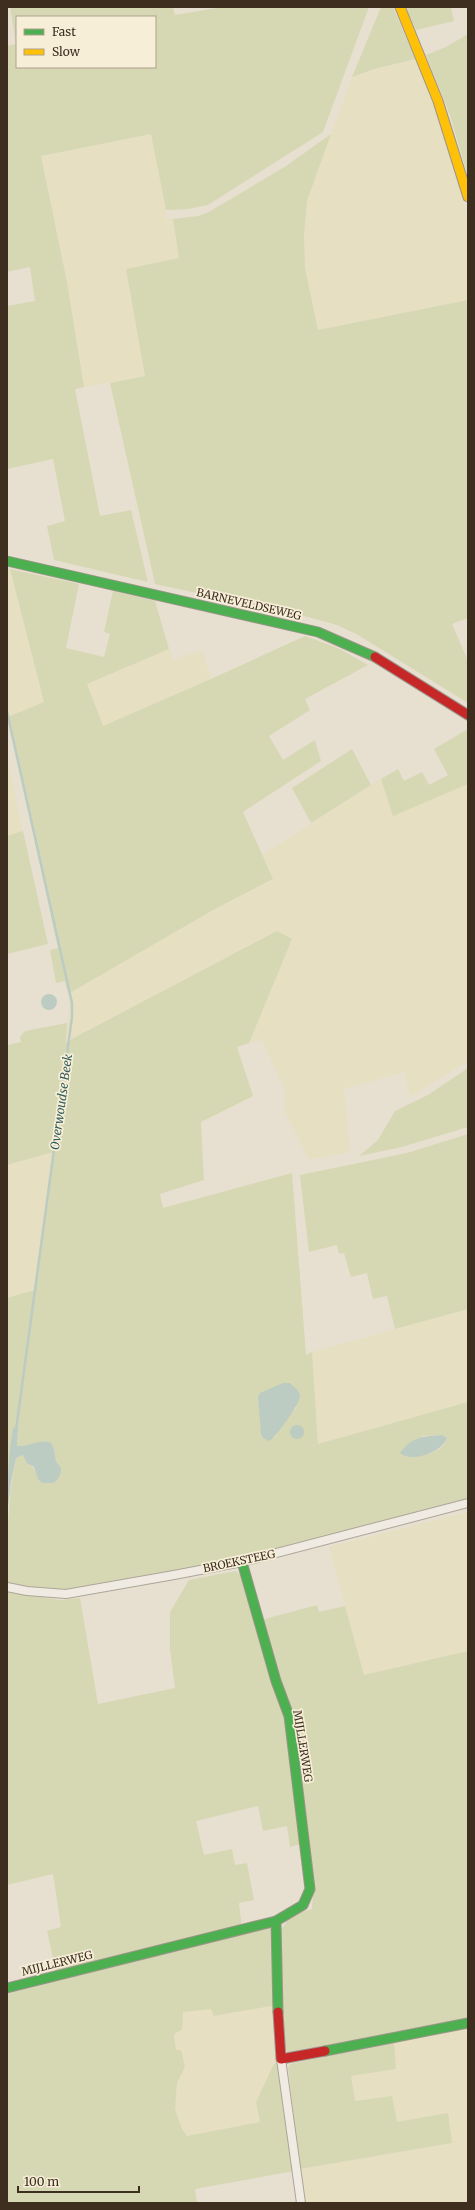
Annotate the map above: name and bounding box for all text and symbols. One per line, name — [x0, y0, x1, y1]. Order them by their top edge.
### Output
legend — [16, 16, 156, 68]
text: Fast — [52, 24, 76, 39]
text: Slow — [52, 44, 81, 59]
street label: BARNEVELDSEWEG — [195, 585, 303, 623]
water label: Overwoudse Beek — [47, 1053, 75, 1151]
street label: BROEKSTEEG — [202, 1547, 276, 1575]
street label: MIJLLERWEG — [290, 1709, 316, 1783]
street label: MIJLLERWEG — [20, 1947, 94, 1979]
scale bar — [18, 2168, 139, 2194]
text: 100 m — [24, 2174, 59, 2189]

